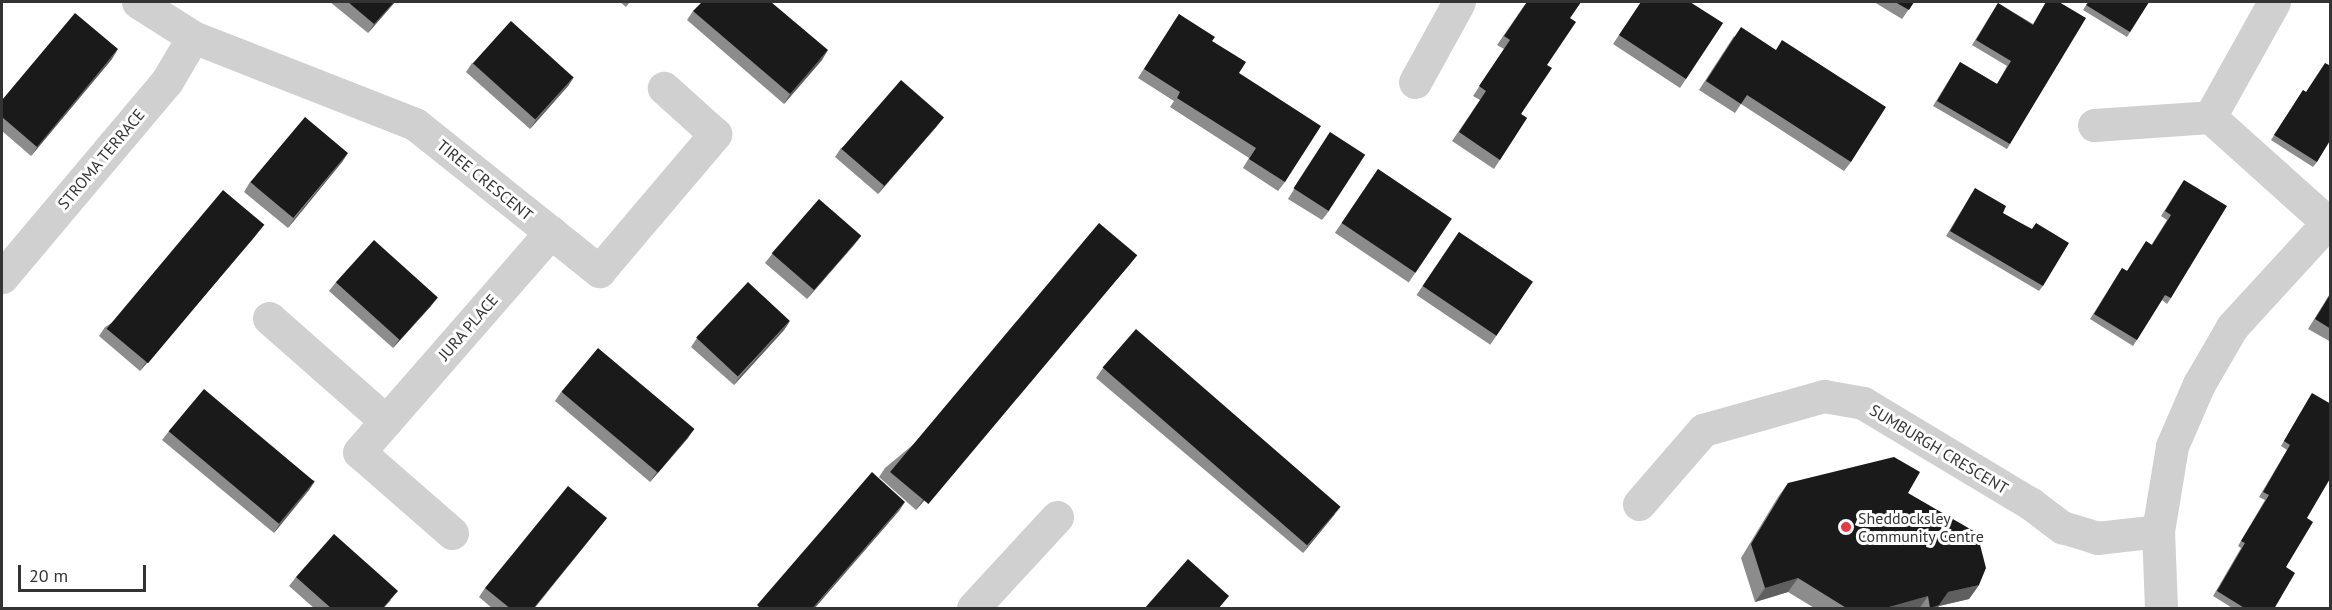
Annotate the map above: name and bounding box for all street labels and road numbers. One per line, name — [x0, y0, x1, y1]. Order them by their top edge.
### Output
street label: STROMA TERRACE — [53, 105, 149, 213]
street label: TIREE CRESCENT — [433, 136, 537, 224]
street label: JURA PLACE — [434, 290, 502, 364]
street label: SUMBURGH CRESCENT — [1866, 400, 2012, 498]

